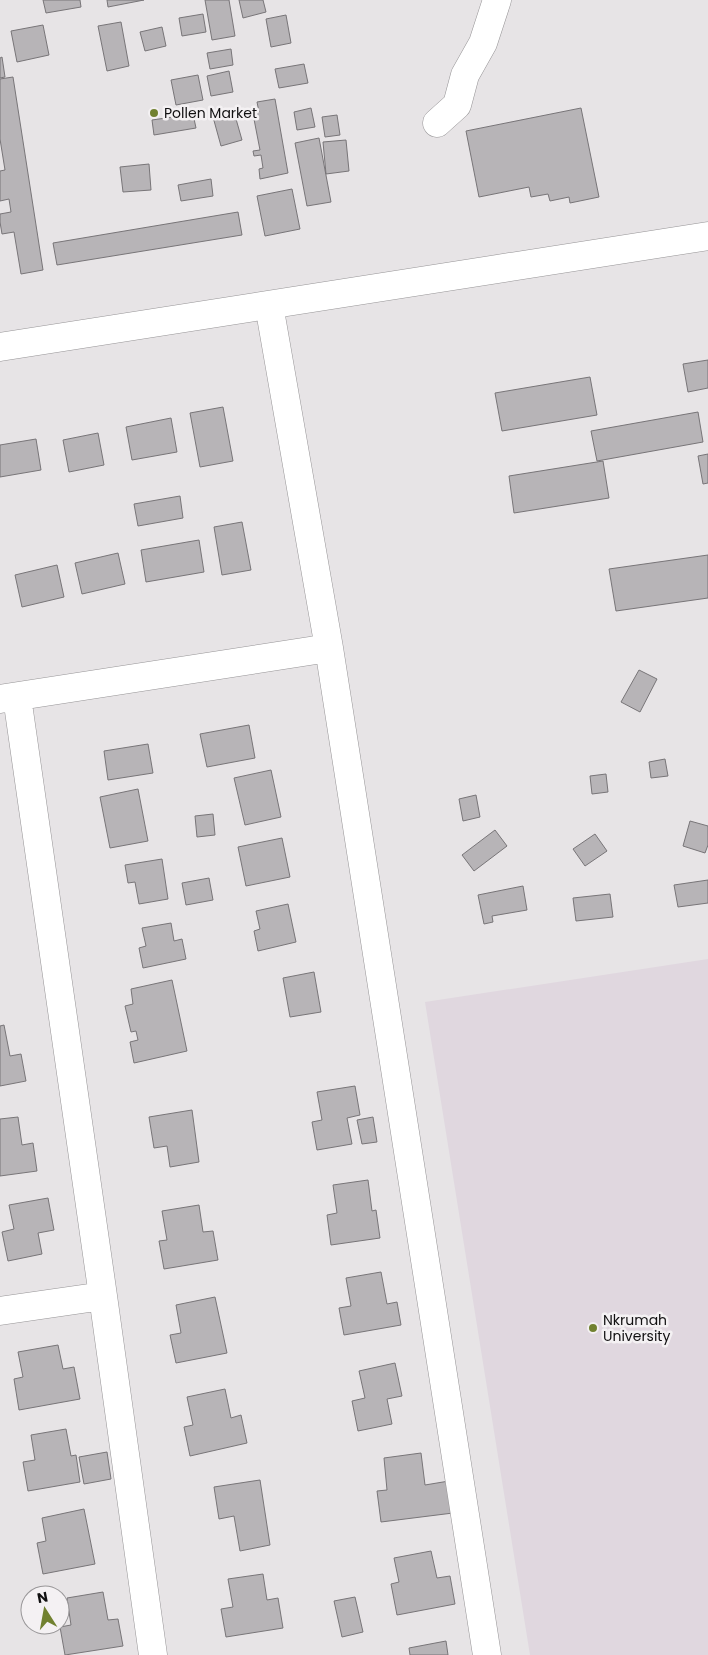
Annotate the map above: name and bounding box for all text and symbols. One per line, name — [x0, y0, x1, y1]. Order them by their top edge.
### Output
place label: Pollen Market — [164, 103, 257, 123]
marker: Pollen Market — [148, 107, 160, 119]
place label: Nkrumah University — [603, 1310, 670, 1346]
marker: Nkrumah University — [587, 1322, 599, 1334]
north arrow — [20, 1585, 70, 1635]
text: N — [35, 1586, 50, 1608]

